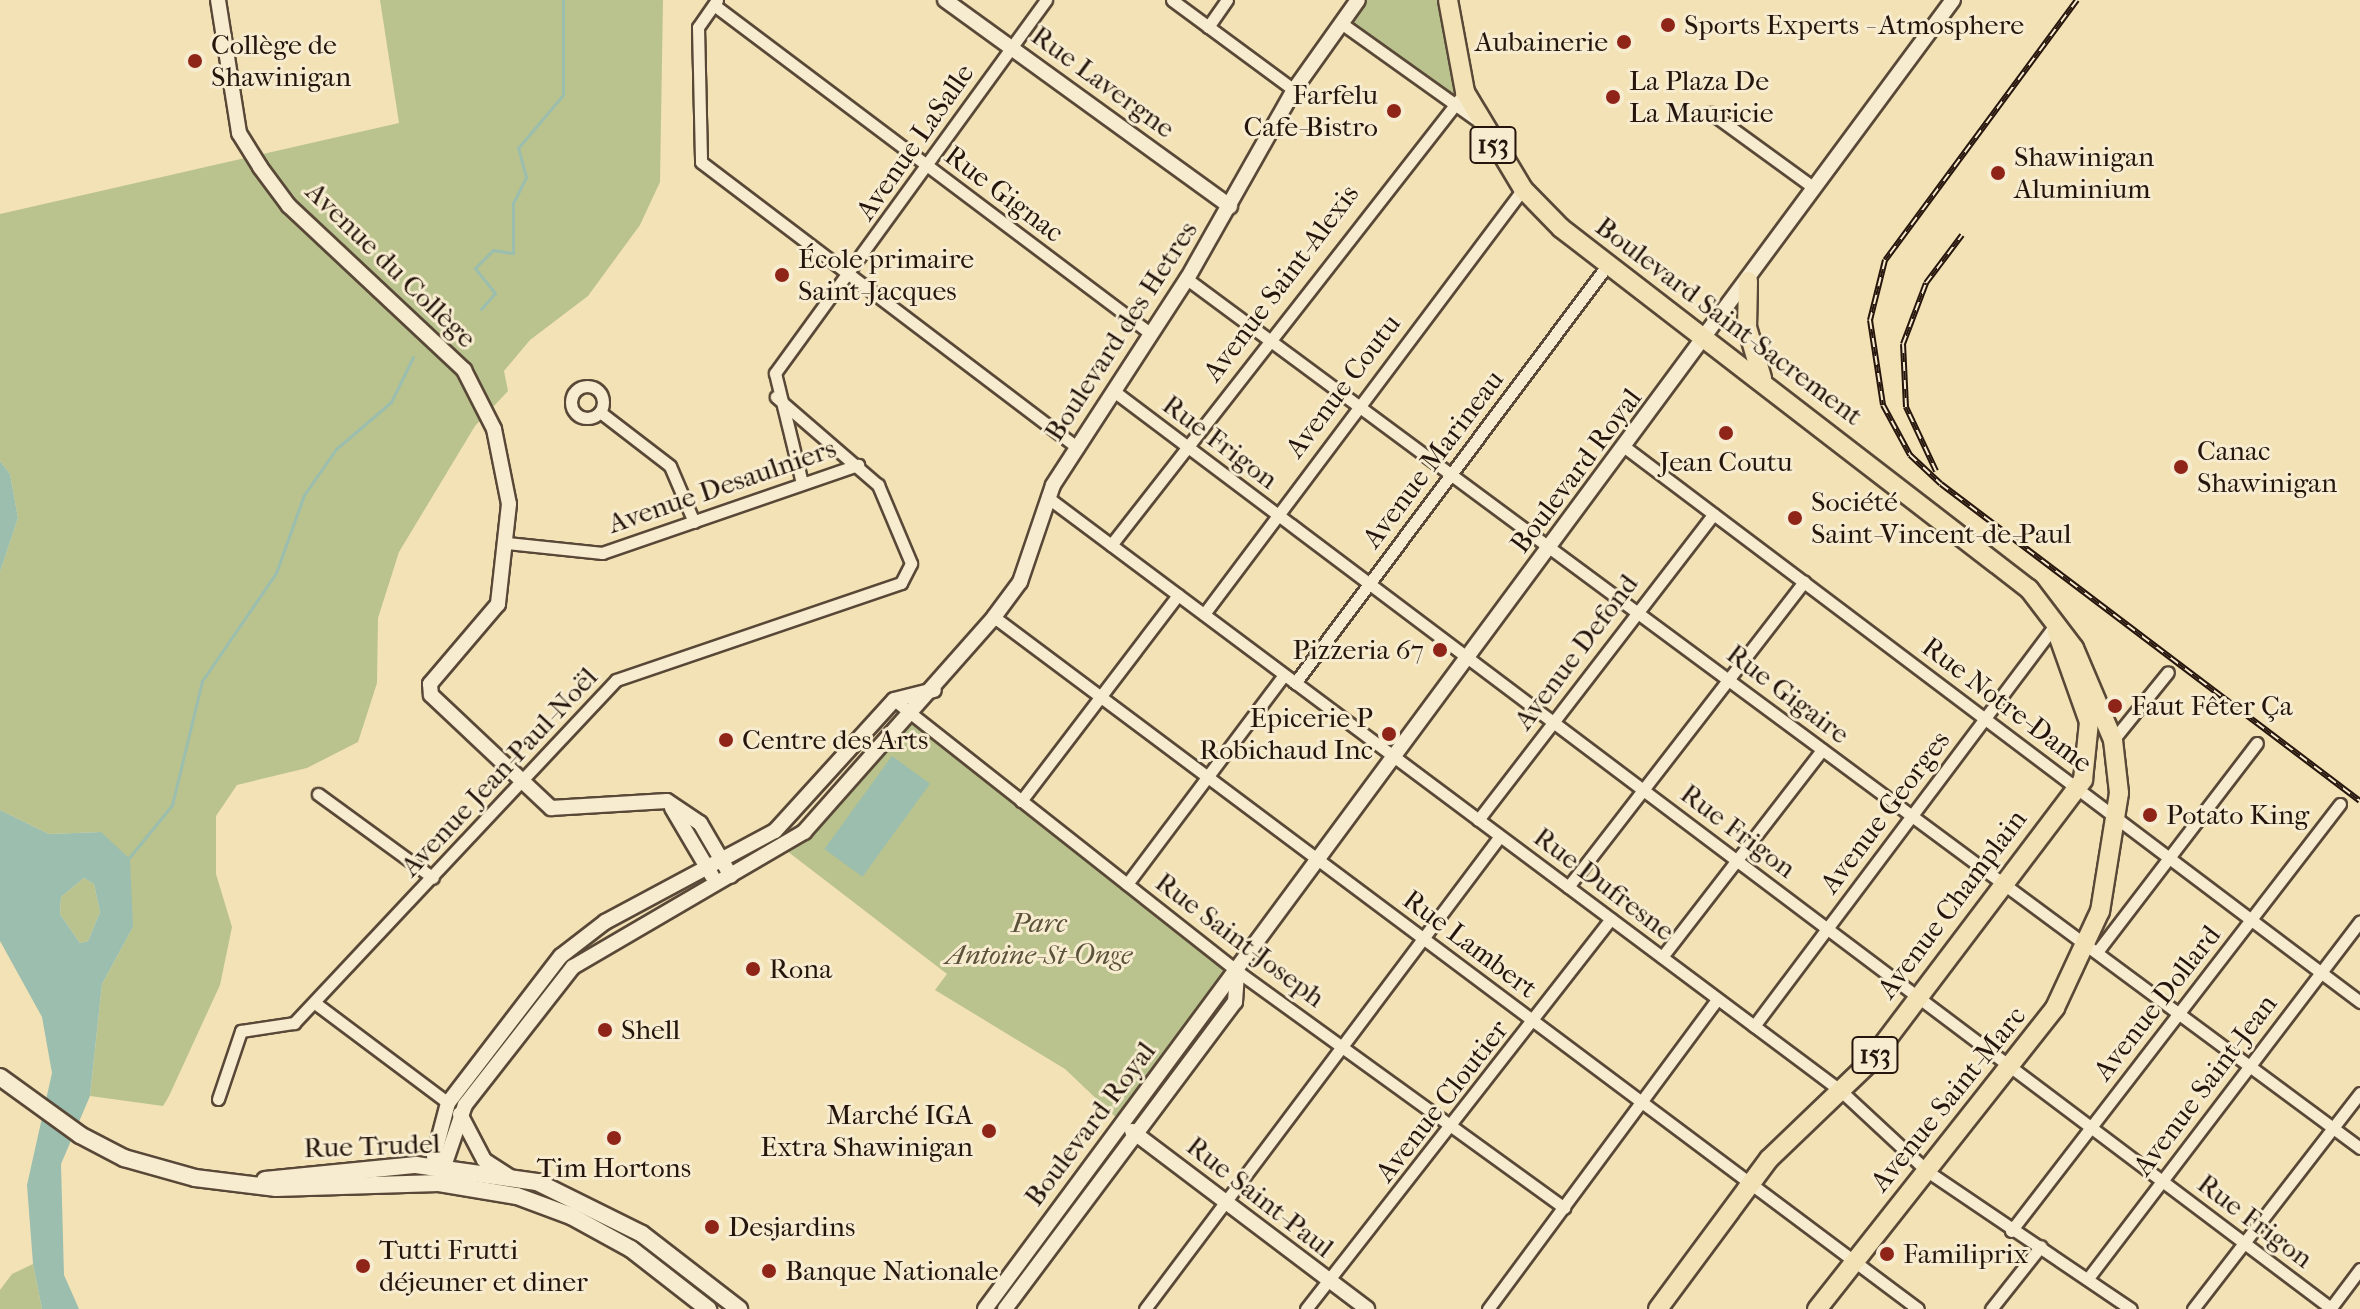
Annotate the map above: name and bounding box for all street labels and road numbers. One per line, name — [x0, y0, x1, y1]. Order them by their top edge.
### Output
street label: Rue Lavergne — [1025, 19, 1181, 145]
street label: Avenue LaSalle — [849, 57, 981, 227]
road number: 153 — [1469, 123, 1517, 167]
street label: Rue Gignac — [938, 138, 1070, 250]
street label: Avenue du Collège — [299, 175, 483, 355]
street label: Avenue Saint-Alexis — [1196, 178, 1366, 388]
street label: Boulevard Saint-Sacrement — [1589, 209, 1869, 433]
street label: Boulevard des Hetres — [1037, 215, 1205, 447]
street label: Avenue Coutu — [1278, 308, 1408, 464]
street label: Avenue Marineau — [1355, 364, 1511, 554]
street label: Boulevard Royal — [1503, 382, 1649, 560]
street label: Rue Frigon — [1156, 388, 1284, 496]
street label: Avenue Desaulniers — [604, 431, 840, 541]
street label: Avenue Defond — [1507, 568, 1645, 736]
street label: Rue Notre-Dame — [1915, 630, 2099, 780]
street label: Rue Gigaire — [1720, 637, 1856, 751]
street label: Avenue Jean-Paul-Noël — [393, 661, 605, 883]
street label: Avenue Georges — [1813, 724, 1957, 900]
street label: Rue Frigon — [1674, 777, 1802, 885]
street label: Avenue Champlain — [1870, 803, 2034, 1005]
street label: Rue Dufresne — [1527, 820, 1681, 948]
street label: Rue Saint-Joseph — [1149, 865, 1331, 1015]
street label: Rue Lambert — [1396, 883, 1544, 1005]
street label: Avenue Dollard — [2086, 919, 2228, 1087]
street label: Avenue Saint-Jean — [2126, 988, 2284, 1182]
street label: Avenue Saint-Marc — [1863, 1000, 2033, 1198]
street label: Avenue Cloutier — [1368, 1013, 1516, 1189]
road number: 153 — [1851, 1033, 1899, 1077]
street label: Boulevard Royal — [1017, 1035, 1163, 1213]
street label: Rue Trudel — [303, 1127, 441, 1165]
street label: Rue Saint-Paul — [1180, 1129, 1340, 1265]
street label: Rue Frigon — [2191, 1167, 2319, 1275]

